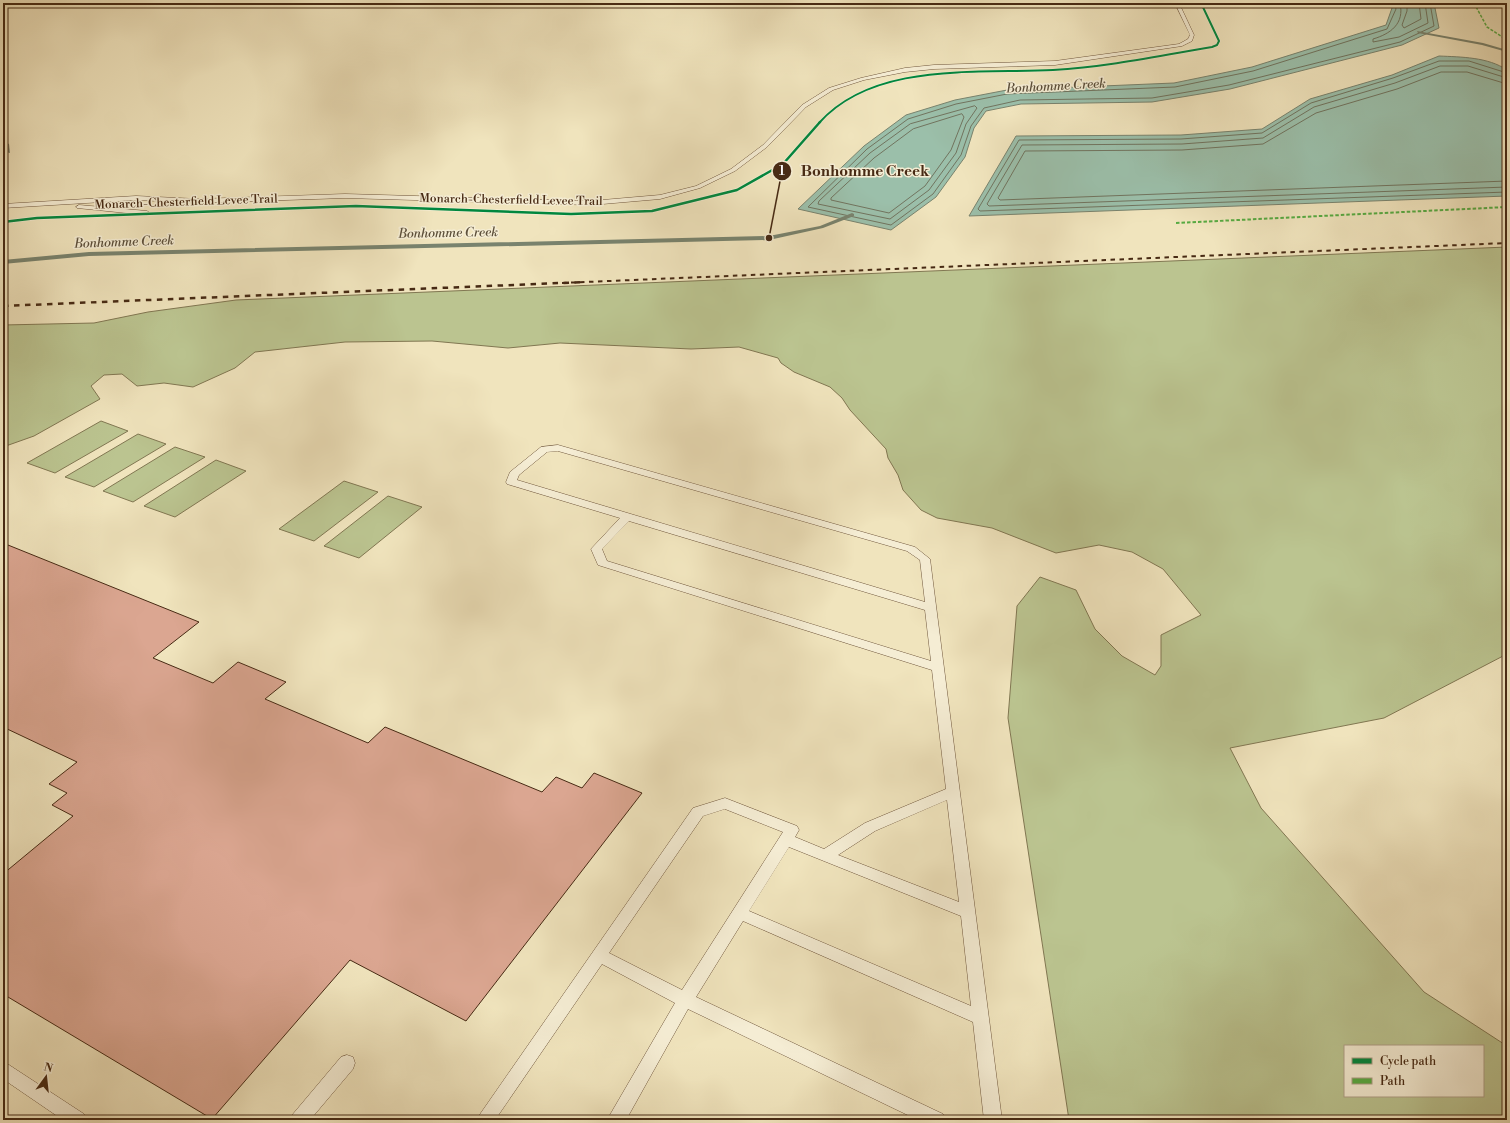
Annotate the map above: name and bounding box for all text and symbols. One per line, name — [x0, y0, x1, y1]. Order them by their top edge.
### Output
water label: Bonhomme Creek — [1005, 75, 1106, 97]
callout: Bonhomme Creek — [772, 157, 937, 184]
text: Bonhomme Creek — [801, 162, 930, 181]
text: 1 — [779, 164, 785, 179]
street label: Monarch-Chesterfield Levee Trail — [94, 191, 278, 213]
street label: Monarch-Chesterfield Levee Trail — [419, 191, 603, 209]
water label: Bonhomme Creek — [397, 224, 498, 242]
water label: Bonhomme Creek — [73, 232, 174, 252]
legend — [1344, 1045, 1484, 1097]
text: Cycle path — [1380, 1054, 1436, 1069]
north arrow — [26, 1057, 66, 1097]
text: N — [42, 1060, 55, 1076]
text: Path — [1380, 1074, 1405, 1089]

